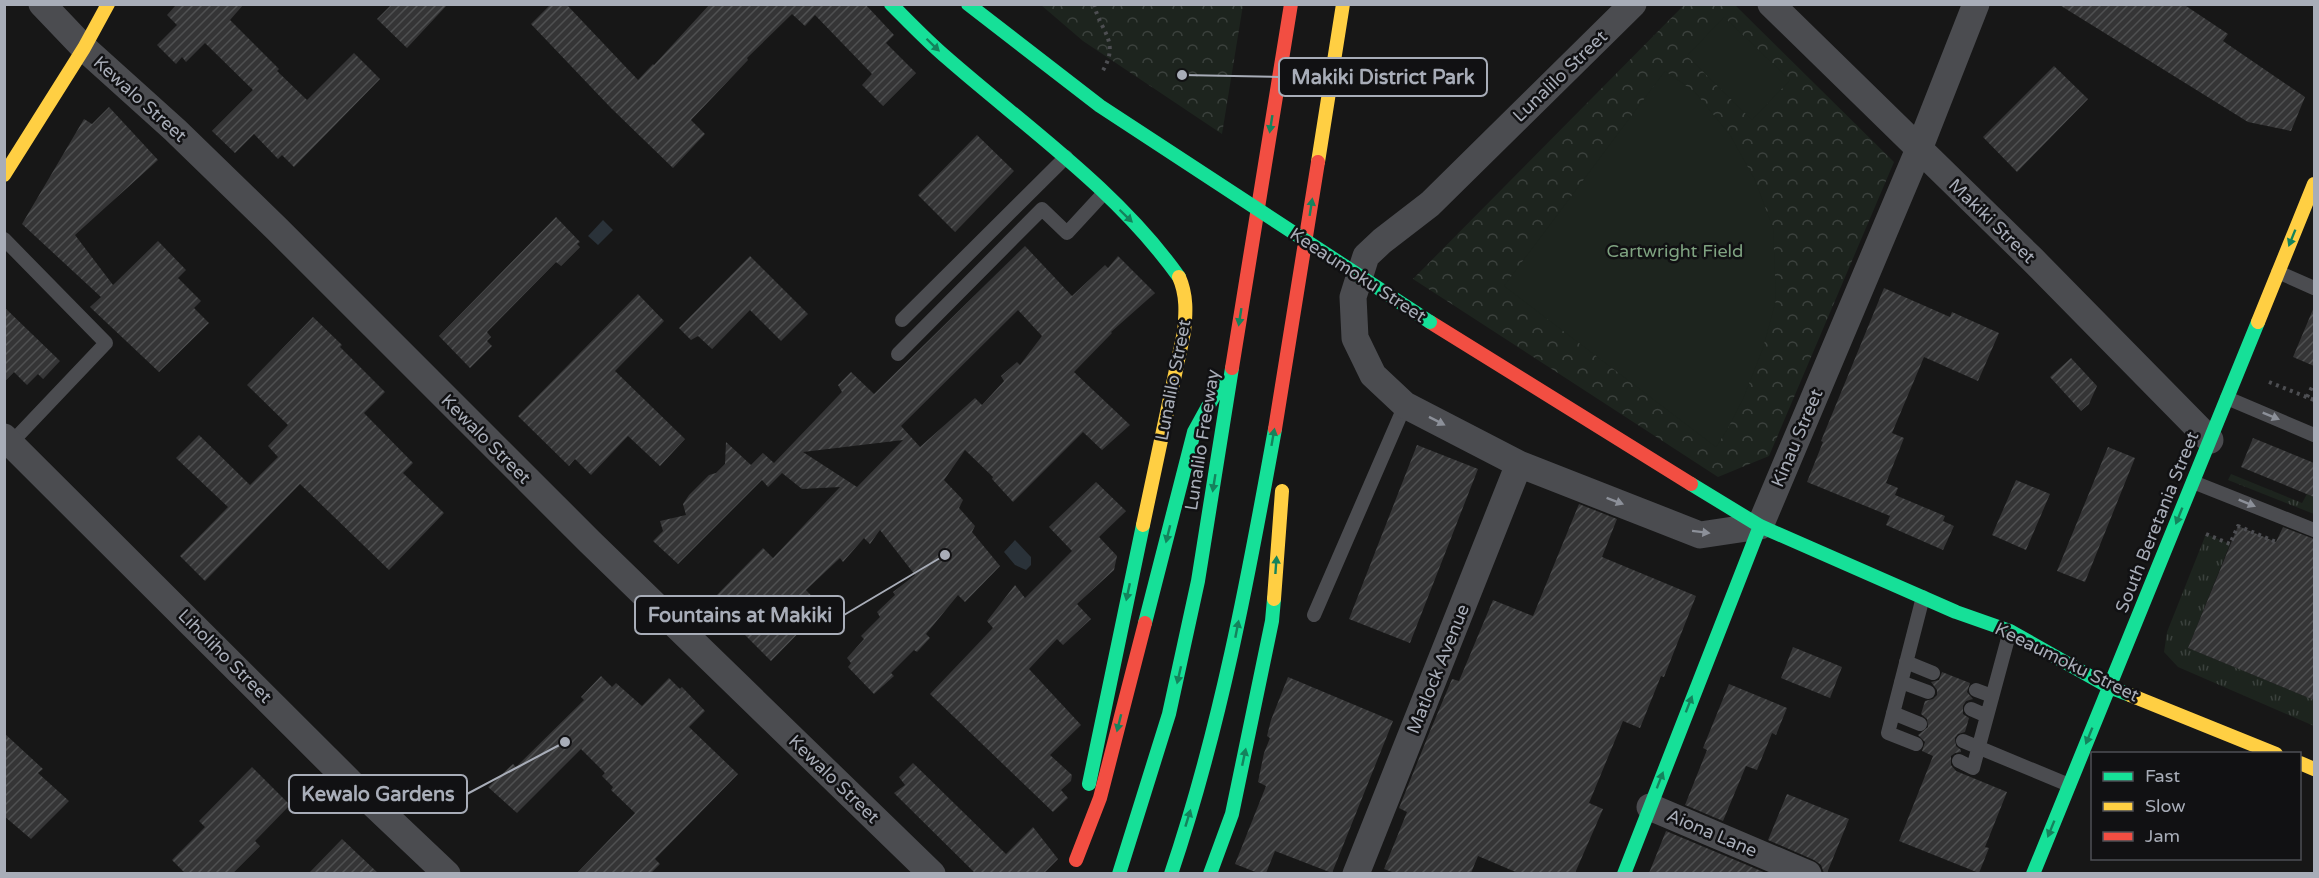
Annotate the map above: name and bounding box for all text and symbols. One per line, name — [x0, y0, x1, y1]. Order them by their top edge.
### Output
street label: Lunalilo Street — [1508, 25, 1612, 127]
one-way arrow — [925, 38, 939, 52]
street label: Kewalo Street — [89, 51, 191, 147]
callout: Makiki District Park — [1279, 58, 1487, 96]
text: Makiki District Park — [1291, 66, 1475, 90]
one-way arrow — [1267, 115, 1276, 134]
street label: Makiki Street — [1944, 174, 2040, 268]
one-way arrow — [1307, 197, 1316, 216]
one-way arrow — [1118, 209, 1133, 223]
street label: Keeaumoku Street — [1286, 223, 1430, 327]
one-way arrow — [2287, 229, 2296, 247]
park label: Cartwright Field — [1607, 240, 1743, 262]
one-way arrow — [1235, 307, 1244, 326]
street label: Lunalilo Street — [1150, 317, 1196, 442]
street label: Lunalilo Freeway — [1180, 368, 1224, 512]
street label: Kinau Street — [1766, 385, 1828, 490]
street label: Kewalo Street — [437, 390, 536, 489]
one-way arrow — [2262, 412, 2280, 422]
one-way arrow — [1429, 417, 1446, 426]
one-way arrow — [1269, 428, 1278, 447]
street label: South Beretania Street — [2111, 428, 2204, 616]
one-way arrow — [1209, 473, 1218, 492]
one-way arrow — [1606, 497, 1624, 506]
one-way arrow — [2238, 499, 2256, 508]
one-way arrow — [2174, 507, 2184, 525]
one-way arrow — [1162, 525, 1172, 543]
one-way arrow — [1692, 527, 1711, 537]
one-way arrow — [1272, 556, 1281, 575]
one-way arrow — [1123, 583, 1132, 602]
callout: Fountains at Makiki — [635, 596, 844, 634]
street label: Matlock Avenue — [1402, 601, 1474, 737]
street label: Liholiho Street — [173, 604, 277, 708]
text: Fountains at Makiki — [648, 604, 832, 628]
street label: Keeaumoku Street — [1991, 618, 2143, 707]
one-way arrow — [1233, 619, 1242, 638]
one-way arrow — [1173, 665, 1183, 684]
one-way arrow — [1685, 695, 1695, 713]
one-way arrow — [1114, 714, 1124, 732]
one-way arrow — [2084, 727, 2093, 745]
street label: Kewalo Street — [784, 730, 884, 828]
one-way arrow — [1240, 747, 1249, 766]
legend — [2091, 752, 2301, 860]
text: Fast — [2145, 765, 2180, 787]
one-way arrow — [1656, 771, 1666, 789]
callout: Kewalo Gardens — [289, 775, 467, 813]
text: Kewalo Gardens — [301, 783, 455, 807]
text: Slow — [2145, 795, 2186, 817]
street label: Aiona Lane — [1663, 804, 1761, 862]
one-way arrow — [1184, 809, 1193, 827]
one-way arrow — [2046, 821, 2056, 839]
text: Jam — [2145, 825, 2180, 847]

